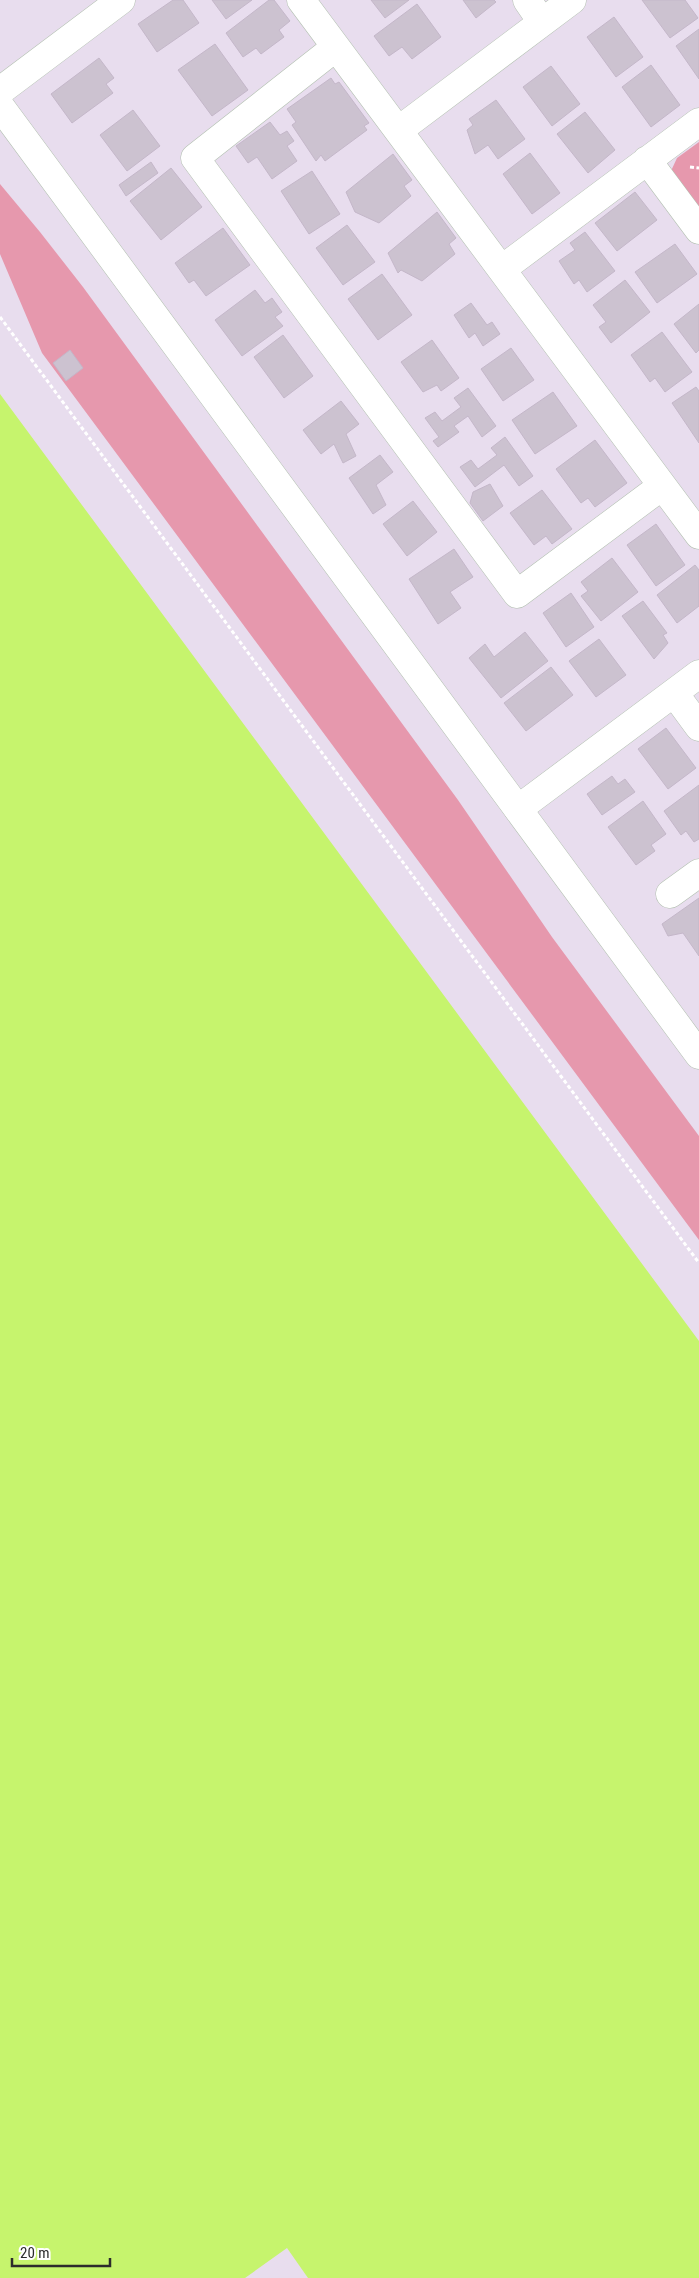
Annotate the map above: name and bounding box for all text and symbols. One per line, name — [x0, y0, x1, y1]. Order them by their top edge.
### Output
scale bar — [12, 2236, 110, 2268]
text: 20 m — [20, 2244, 50, 2262]

